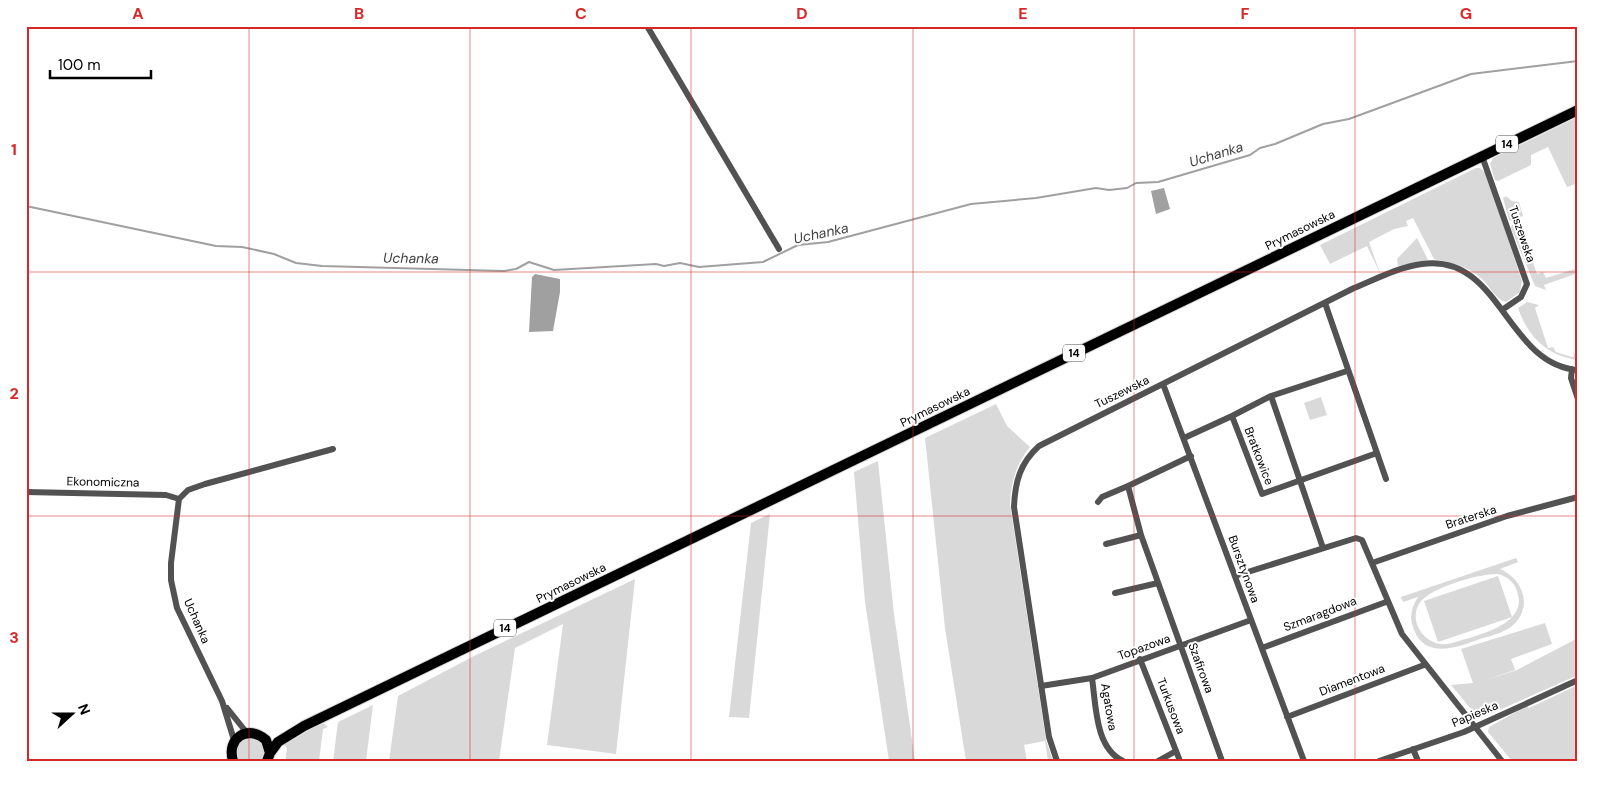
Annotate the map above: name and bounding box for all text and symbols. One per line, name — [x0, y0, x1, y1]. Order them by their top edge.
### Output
text: A — [132, 3, 144, 24]
text: B — [354, 3, 364, 24]
text: C — [575, 3, 587, 24]
text: D — [796, 3, 808, 24]
text: E — [1018, 3, 1028, 24]
text: F — [1241, 3, 1250, 24]
text: G — [1460, 3, 1472, 24]
scale bar — [50, 48, 151, 80]
text: 100 m — [58, 55, 101, 75]
road number: 14 — [1496, 136, 1518, 152]
water label: Uchanka — [1187, 137, 1245, 171]
text: 1 — [11, 139, 17, 160]
street label: Tuszewska — [1505, 204, 1539, 264]
street label: Prymasowska — [1262, 206, 1338, 254]
water label: Uchanka — [792, 218, 850, 248]
water label: Uchanka — [383, 249, 439, 267]
road number: 14 — [1063, 344, 1085, 362]
street label: Tuszewska — [1092, 372, 1152, 412]
text: 2 — [9, 383, 19, 404]
street label: Prymasowska — [897, 383, 973, 431]
street label: Bratkowice — [1241, 425, 1277, 487]
street label: Ekonomiczna — [66, 473, 140, 491]
street label: Braterska — [1444, 501, 1498, 533]
street label: Bursztynowa — [1224, 533, 1264, 605]
street label: Prymasowska — [533, 559, 609, 607]
street label: Szmaragdowa — [1281, 593, 1359, 635]
street label: Uchanka — [180, 596, 214, 646]
road number: 14 — [494, 620, 516, 636]
text: 3 — [9, 627, 19, 648]
street label: Topazowa — [1116, 630, 1172, 664]
street label: Szafirowa — [1185, 641, 1217, 695]
street label: Diamentowa — [1317, 660, 1387, 700]
street label: Turkusowa — [1153, 676, 1189, 736]
street label: Agatowa — [1097, 682, 1121, 732]
north arrow — [48, 690, 98, 740]
street label: Papieska — [1449, 697, 1501, 731]
text: N — [74, 701, 94, 717]

